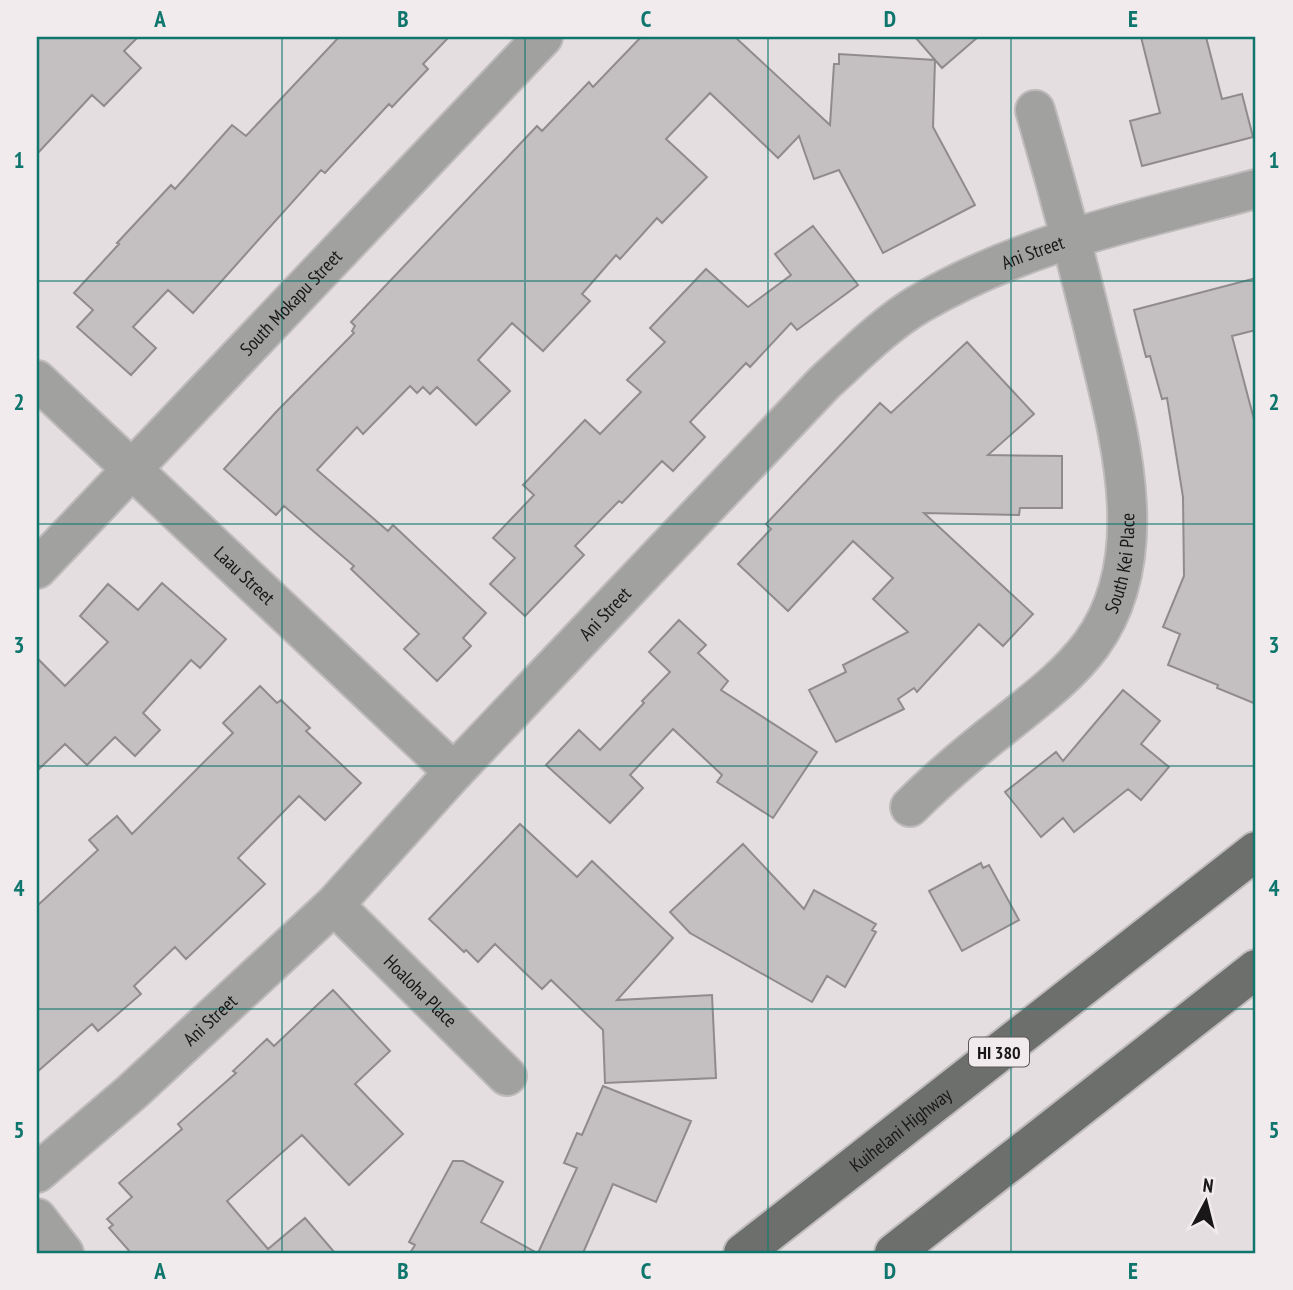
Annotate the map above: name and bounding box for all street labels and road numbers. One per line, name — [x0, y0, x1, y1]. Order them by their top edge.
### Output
street label: Ani Street — [998, 230, 1068, 274]
street label: South Mokapu Street — [235, 244, 347, 360]
street label: South Kei Place — [1099, 513, 1139, 617]
street label: Laau Street — [209, 541, 281, 610]
street label: Ani Street — [574, 581, 636, 645]
street label: Hoaloha Place — [379, 949, 463, 1032]
street label: Ani Street — [178, 989, 242, 1051]
road number: HI 380 — [969, 1037, 1029, 1066]
street label: Kuihelani Highway — [845, 1082, 957, 1177]

